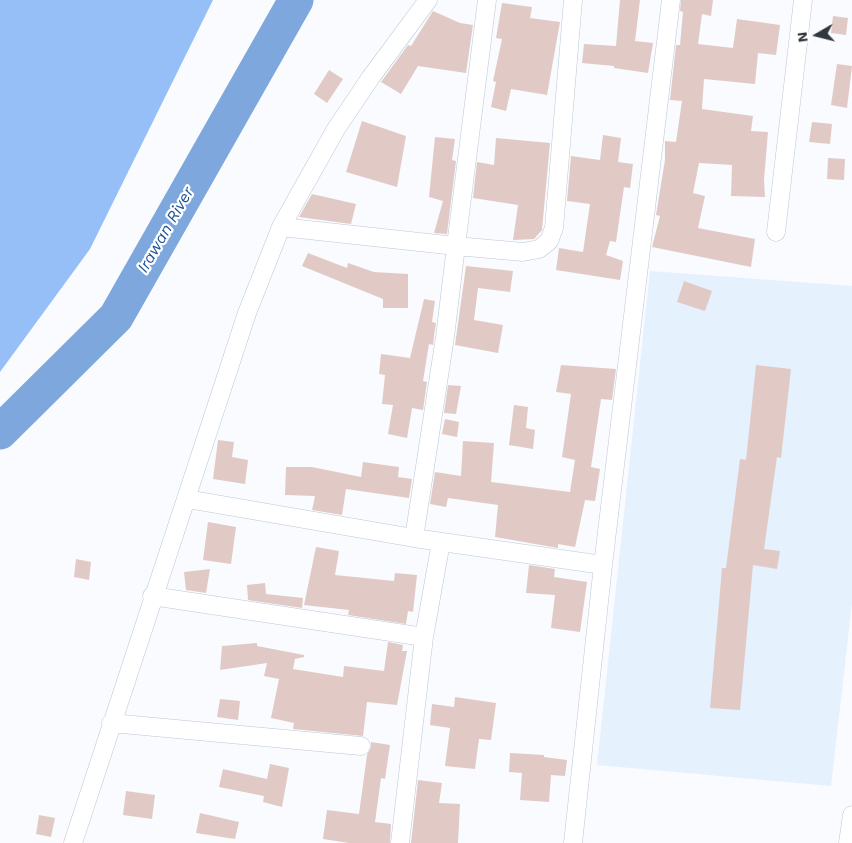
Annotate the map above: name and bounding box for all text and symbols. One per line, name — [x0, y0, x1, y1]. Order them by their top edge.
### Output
north arrow — [792, 10, 842, 60]
text: N — [794, 31, 811, 43]
water label: Irawan River — [134, 184, 198, 276]

